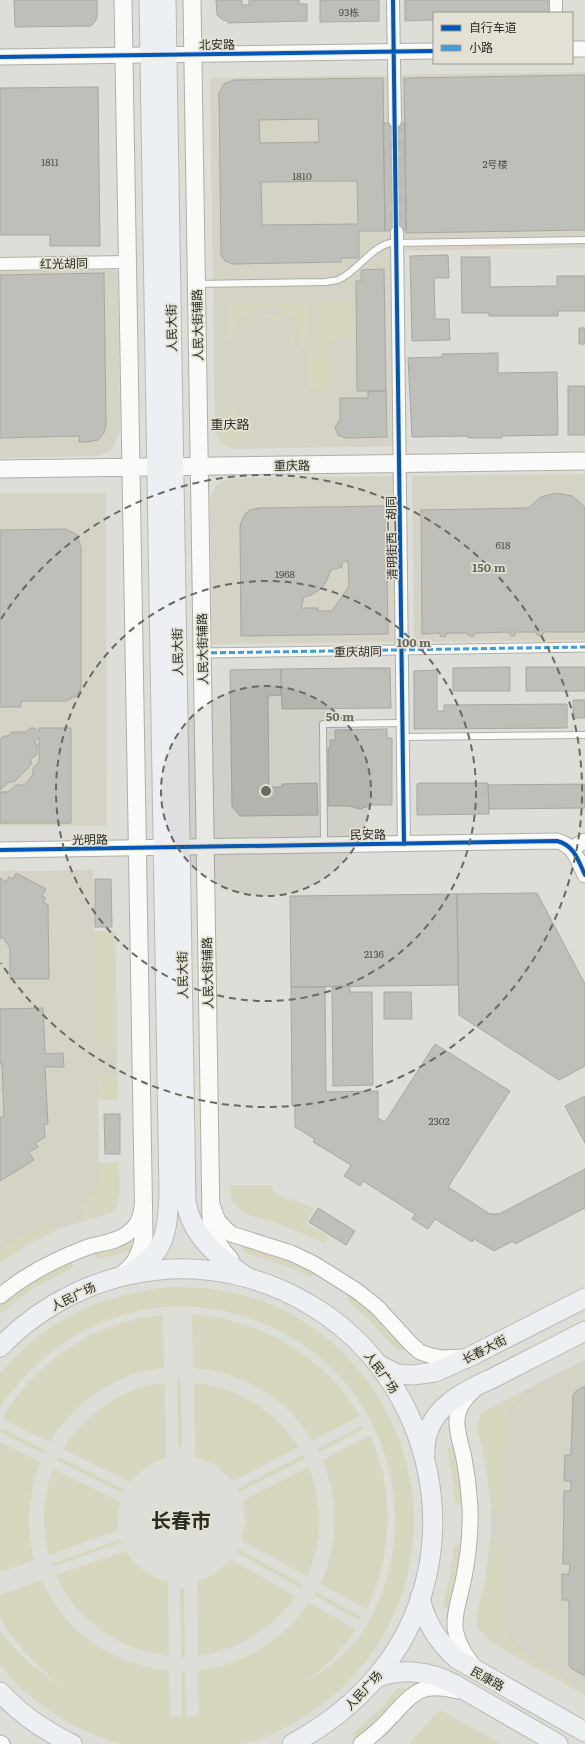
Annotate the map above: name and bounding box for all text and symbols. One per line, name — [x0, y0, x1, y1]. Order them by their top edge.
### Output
house number: 93栋 — [339, 4, 359, 19]
legend — [433, 12, 573, 64]
text: 自行车道 — [469, 18, 517, 36]
street label: 北安路 — [199, 35, 235, 53]
text: 小路 — [469, 38, 493, 56]
house number: 1811 — [41, 154, 59, 169]
house number: 2号楼 — [482, 156, 508, 171]
house number: 1810 — [292, 168, 312, 183]
street label: 红光胡同 — [40, 254, 88, 272]
street label: 人民大街辅路 — [187, 289, 207, 361]
street label: 人民大街 — [162, 304, 180, 352]
district label: 重庆路 — [210, 414, 250, 433]
street label: 重庆路 — [274, 456, 310, 474]
street label: 清明街西二胡同 — [381, 496, 401, 580]
house number: 618 — [496, 537, 511, 552]
text: 150 m — [472, 558, 506, 576]
house number: 1968 — [275, 566, 296, 581]
street label: 人民大街辅路 — [192, 613, 212, 685]
street label: 人民大街 — [168, 628, 186, 676]
text: 100 m — [397, 633, 431, 651]
street label: 重庆胡同 — [334, 642, 382, 660]
text: 50 m — [326, 707, 354, 725]
centre of rings — [259, 784, 273, 798]
street label: 民安路 — [350, 825, 386, 843]
street label: 光明路 — [72, 830, 108, 848]
street label: 人民大街辅路 — [197, 937, 217, 1009]
house number: 2136 — [364, 946, 385, 961]
street label: 人民大街 — [173, 951, 191, 999]
house number: 2302 — [428, 1113, 450, 1128]
street label: 人民广场 — [47, 1277, 99, 1315]
street label: 长春大街 — [459, 1330, 509, 1368]
street label: 人民广场 — [361, 1347, 403, 1397]
district label: 长春市 — [151, 1504, 211, 1534]
street label: 民康路 — [468, 1661, 508, 1695]
street label: 人民广场 — [340, 1666, 386, 1714]

